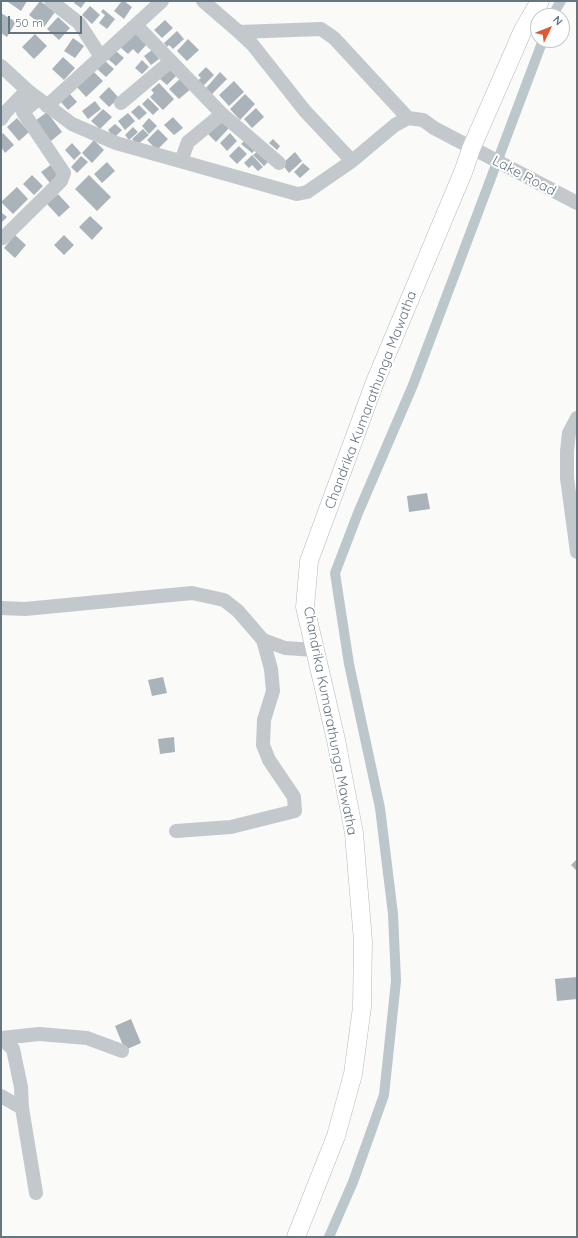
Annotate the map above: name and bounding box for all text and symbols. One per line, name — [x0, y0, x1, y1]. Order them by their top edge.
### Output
scale bar — [10, 8, 84, 34]
north arrow — [530, 8, 570, 48]
text: N — [550, 13, 566, 28]
text: 50 m — [15, 15, 43, 30]
street label: Lake Road — [489, 152, 559, 200]
street label: Chandrika Kumarathunga Mawatha — [322, 288, 420, 512]
street label: Chandrika Kumarathunga Mawatha — [300, 605, 360, 837]

